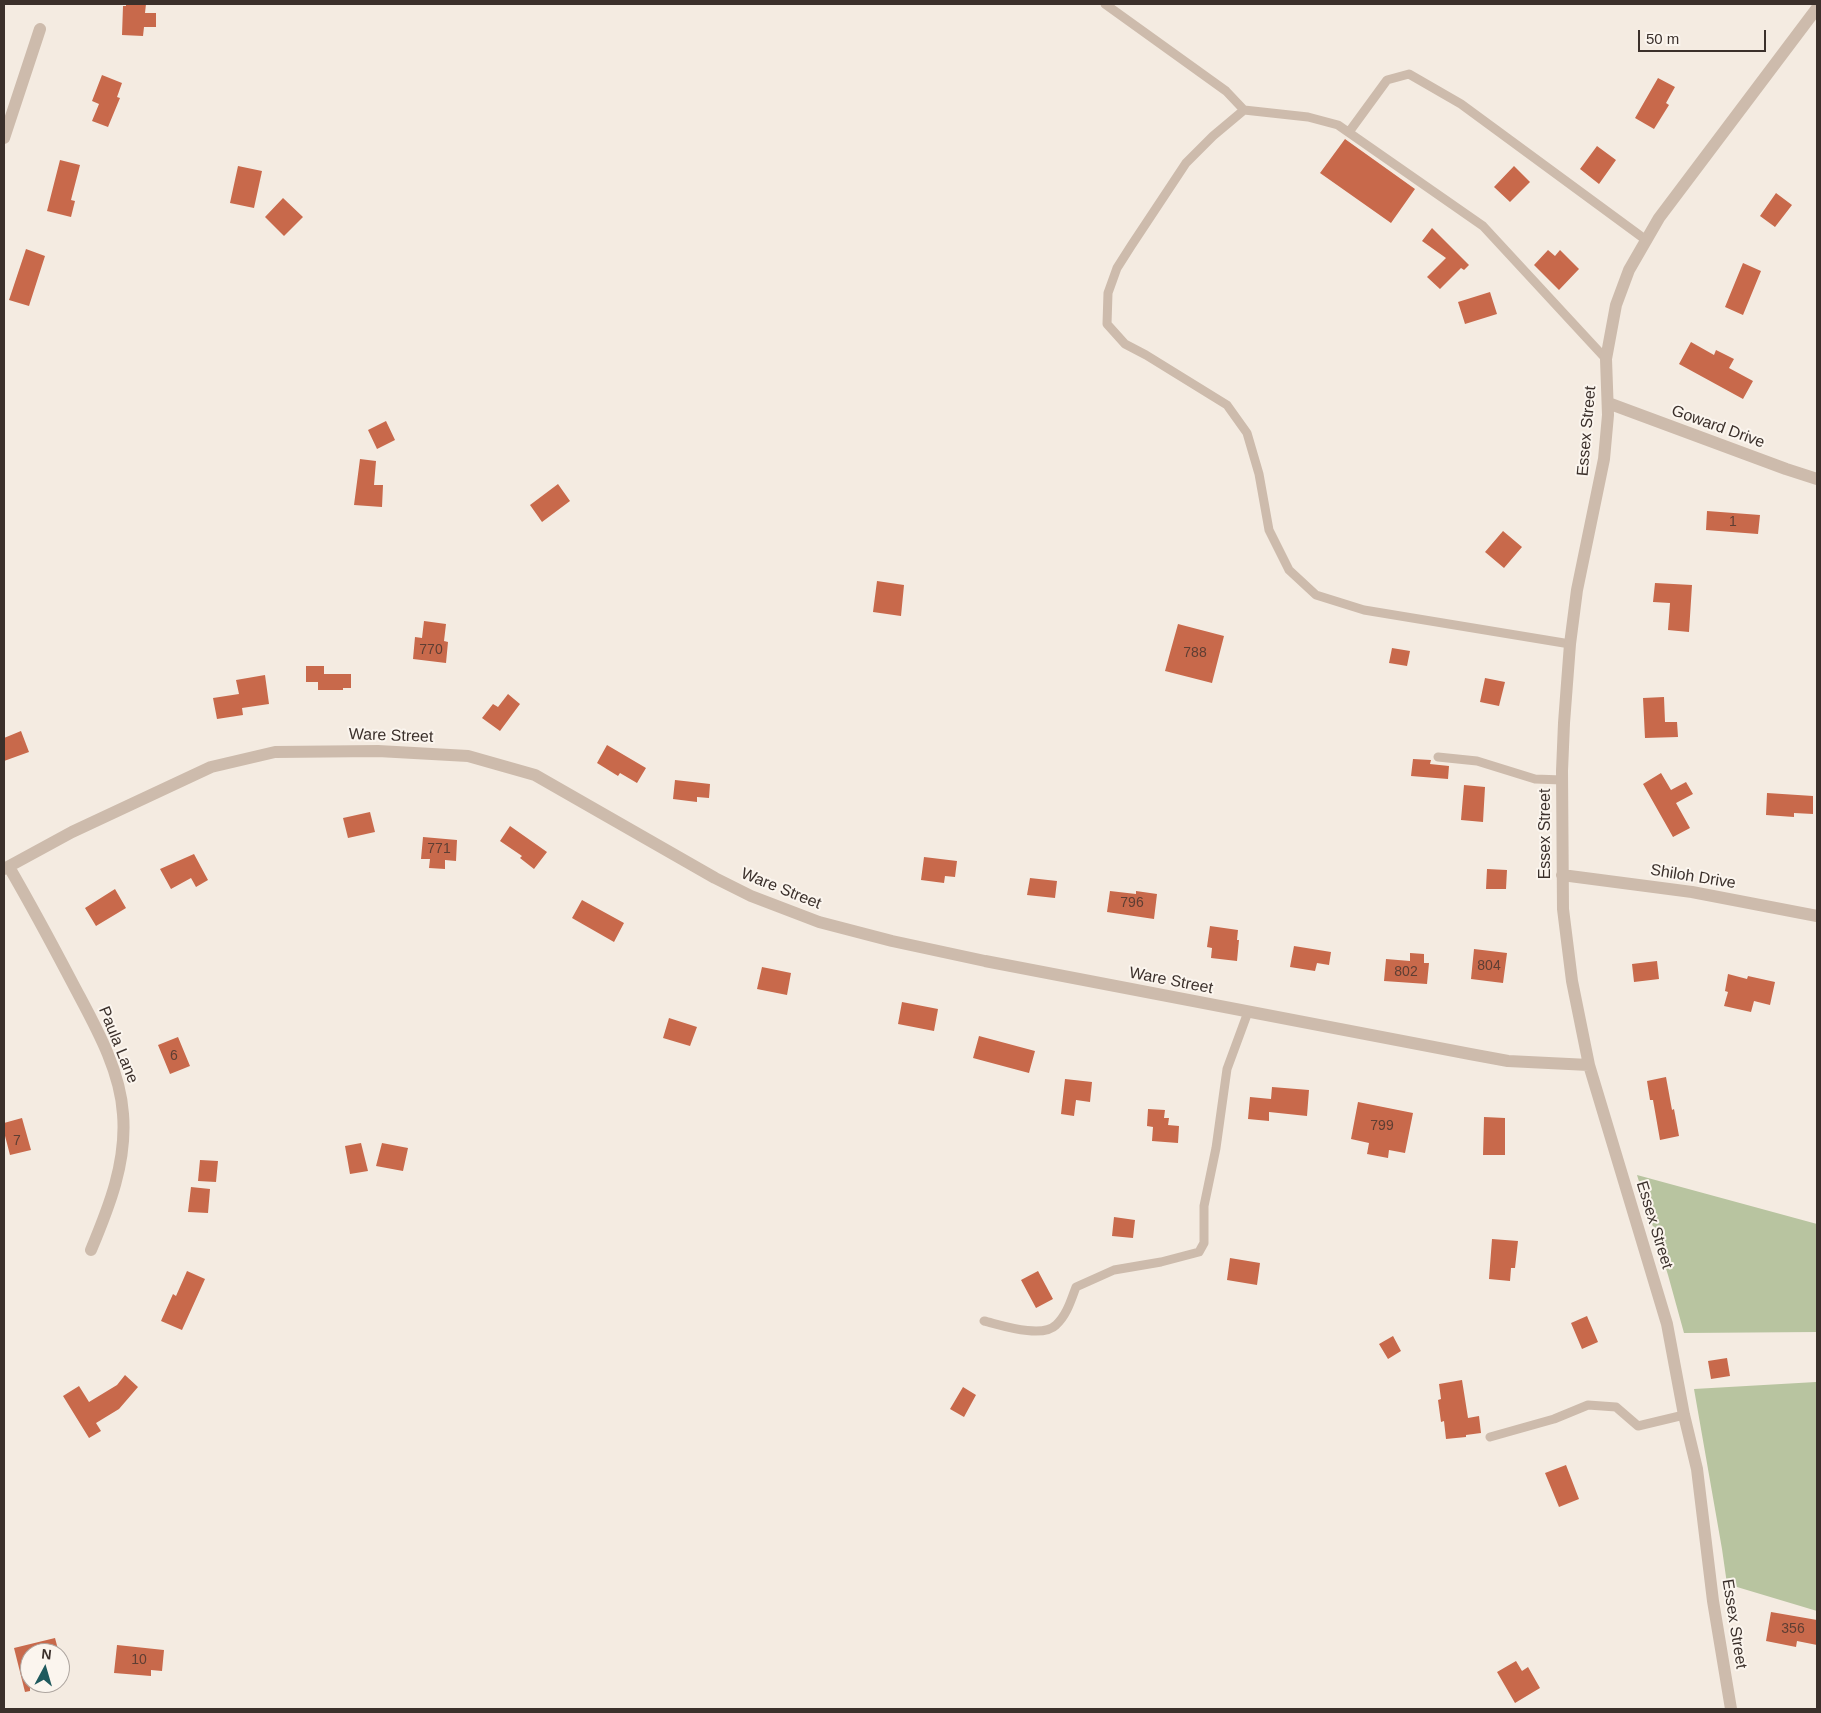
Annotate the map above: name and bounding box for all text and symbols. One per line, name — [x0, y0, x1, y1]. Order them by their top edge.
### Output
scale bar — [1641, 20, 1768, 52]
text: 50 m — [1646, 30, 1679, 47]
street label: Essex Street — [1573, 385, 1601, 477]
street label: Goward Drive — [1669, 401, 1767, 453]
house number: 1 — [1729, 514, 1737, 530]
house number: 770 — [419, 642, 443, 658]
house number: 788 — [1183, 645, 1207, 661]
street label: Ware Street — [348, 725, 434, 747]
street label: Essex Street — [1536, 789, 1556, 879]
house number: 771 — [427, 841, 451, 857]
street label: Shiloh Drive — [1649, 861, 1737, 893]
street label: Ware Street — [738, 864, 824, 914]
house number: 796 — [1120, 895, 1144, 911]
house number: 804 — [1477, 958, 1501, 974]
street label: Ware Street — [1128, 963, 1214, 999]
house number: 802 — [1394, 964, 1418, 980]
street label: Paula Lane — [94, 1004, 142, 1086]
house number: 6 — [170, 1048, 178, 1064]
house number: 799 — [1370, 1118, 1394, 1134]
house number: 7 — [13, 1133, 21, 1149]
street label: Essex Street — [1632, 1179, 1676, 1271]
street label: Essex Street — [1717, 1578, 1751, 1670]
house number: 356 — [1781, 1621, 1805, 1637]
north arrow — [20, 1643, 70, 1693]
text: N — [41, 1646, 52, 1663]
house number: 10 — [131, 1652, 147, 1668]

